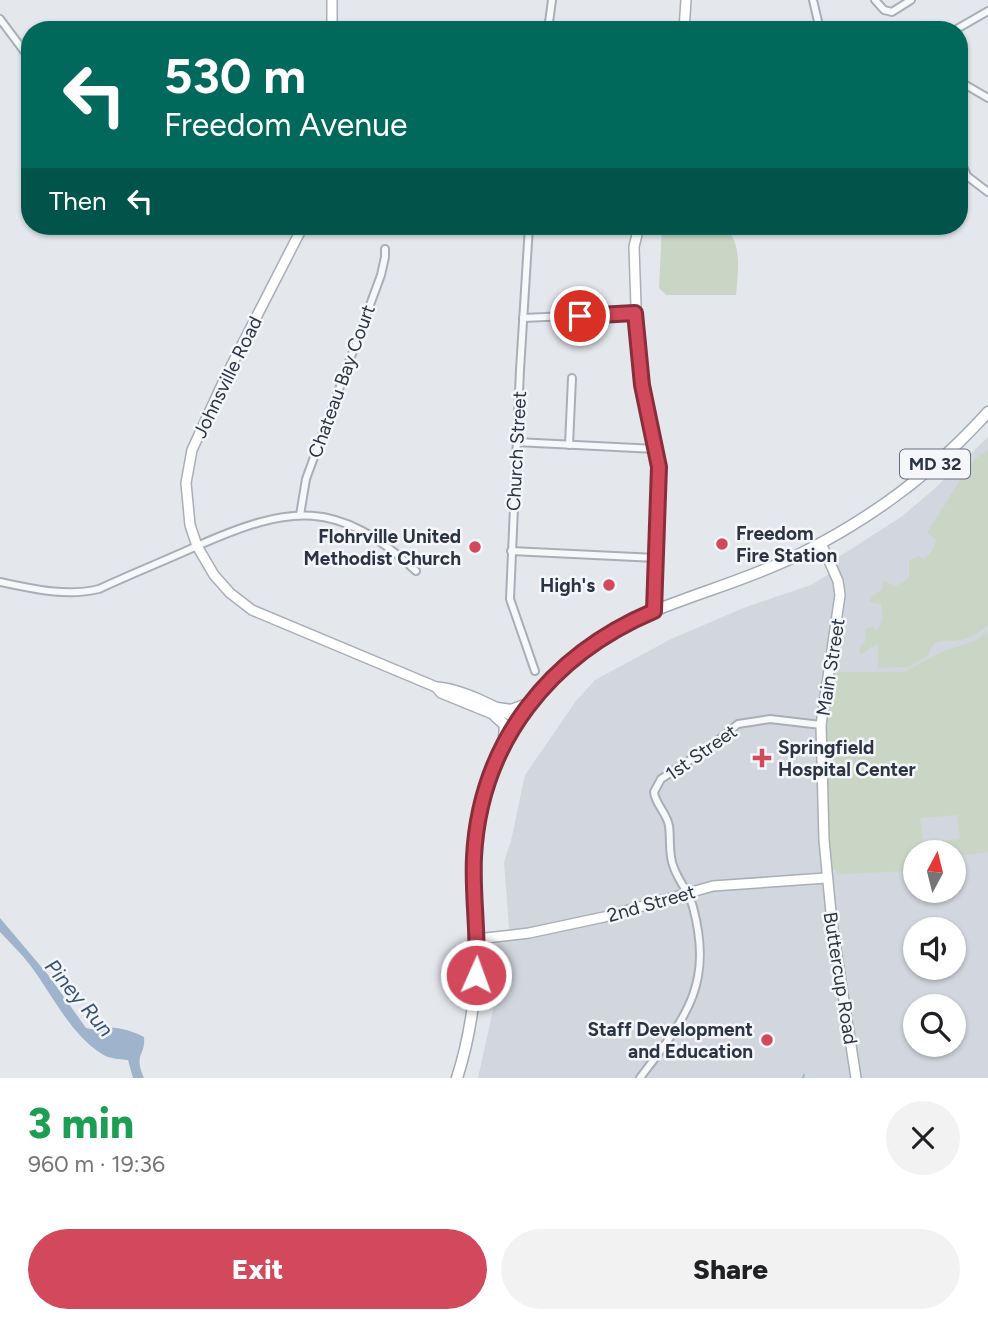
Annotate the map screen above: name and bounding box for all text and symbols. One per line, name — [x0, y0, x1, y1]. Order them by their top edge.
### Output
text: 530 m — [164, 46, 306, 105]
icon: left — [49, 49, 140, 140]
text: Freedom Avenue — [164, 106, 407, 144]
icon: left — [121, 182, 159, 220]
text: Then — [49, 185, 107, 217]
pin — [550, 286, 610, 346]
icon: arrive — [561, 297, 599, 335]
street label: Chateau Bay Court — [303, 301, 380, 461]
street label: Johnsville Road — [188, 313, 267, 442]
street label: Church Street — [502, 390, 531, 512]
road number: MD 32 — [900, 450, 970, 478]
place label: Freedom Fire Station — [736, 522, 837, 567]
place label: Flohrville United Methodist Church — [304, 525, 461, 570]
marker: Freedom Fire Station — [714, 536, 730, 552]
marker: Flohrville United Methodist Church — [467, 539, 483, 555]
place label: High's — [540, 574, 595, 597]
marker: High's — [601, 577, 617, 593]
street label: Main Street — [811, 617, 850, 718]
street label: 1st Street — [661, 720, 741, 785]
place label: Springfield Hospital Center — [778, 736, 916, 781]
marker: Springfield Hospital Center — [752, 748, 772, 768]
north arrow — [903, 840, 966, 903]
map controls — [903, 840, 966, 1057]
street label: 2nd Street — [605, 880, 698, 927]
street label: Buttercup Road — [819, 910, 862, 1046]
button: sound — [903, 917, 966, 980]
position arrow — [439, 938, 513, 1012]
water label: Piney Run — [40, 954, 119, 1042]
button: search — [903, 994, 966, 1057]
place label: Staff Development and Education — [588, 1018, 753, 1063]
marker: Staff Development and Education — [759, 1032, 775, 1048]
text: 3 min — [28, 1098, 134, 1149]
button: close — [886, 1101, 960, 1175]
text: 960 m · 19:36 — [28, 1150, 165, 1178]
button: Exit — [28, 1229, 487, 1309]
button: Share — [501, 1229, 960, 1309]

